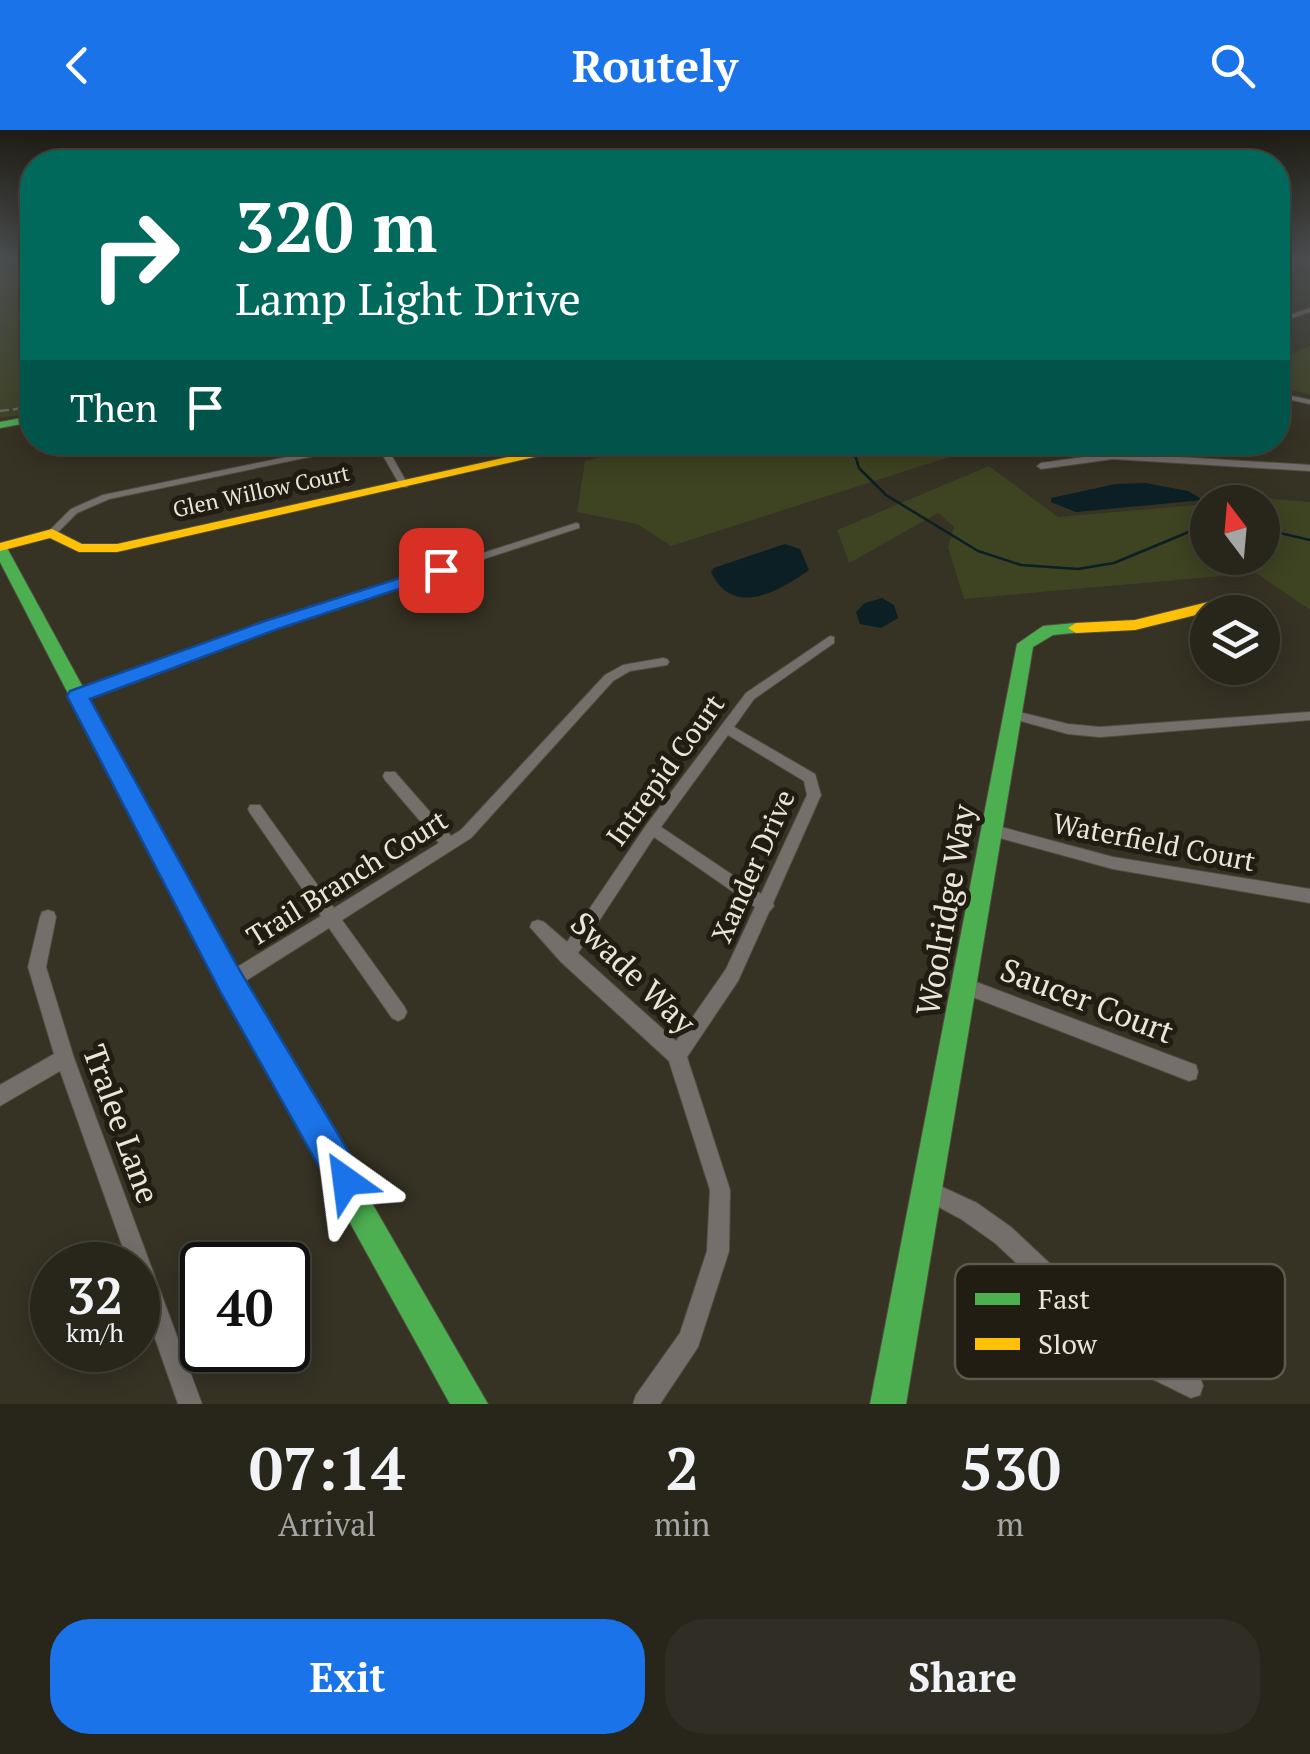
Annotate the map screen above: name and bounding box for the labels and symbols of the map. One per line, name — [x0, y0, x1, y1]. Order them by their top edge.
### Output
street label: Glen Willow Court — [170, 458, 352, 523]
north arrow — [1190, 485, 1280, 575]
pin — [399, 528, 484, 613]
street label: Intrepid Court — [597, 686, 732, 853]
street label: Xander Drive — [702, 784, 803, 948]
street label: Woolridge Way — [906, 800, 984, 1019]
street label: Trail Branch Court — [239, 801, 455, 954]
street label: Waterfield Court — [1050, 804, 1259, 879]
street label: Swade Way — [562, 902, 706, 1043]
street label: Saucer Court — [995, 948, 1180, 1052]
street label: Tralee Lane — [74, 1039, 170, 1209]
position arrow — [294, 1129, 398, 1233]
speed limit sign: 40 — [180, 1242, 310, 1372]
legend — [955, 1264, 1285, 1379]
text: Fast — [1038, 1280, 1090, 1317]
text: Slow — [1038, 1325, 1098, 1362]

